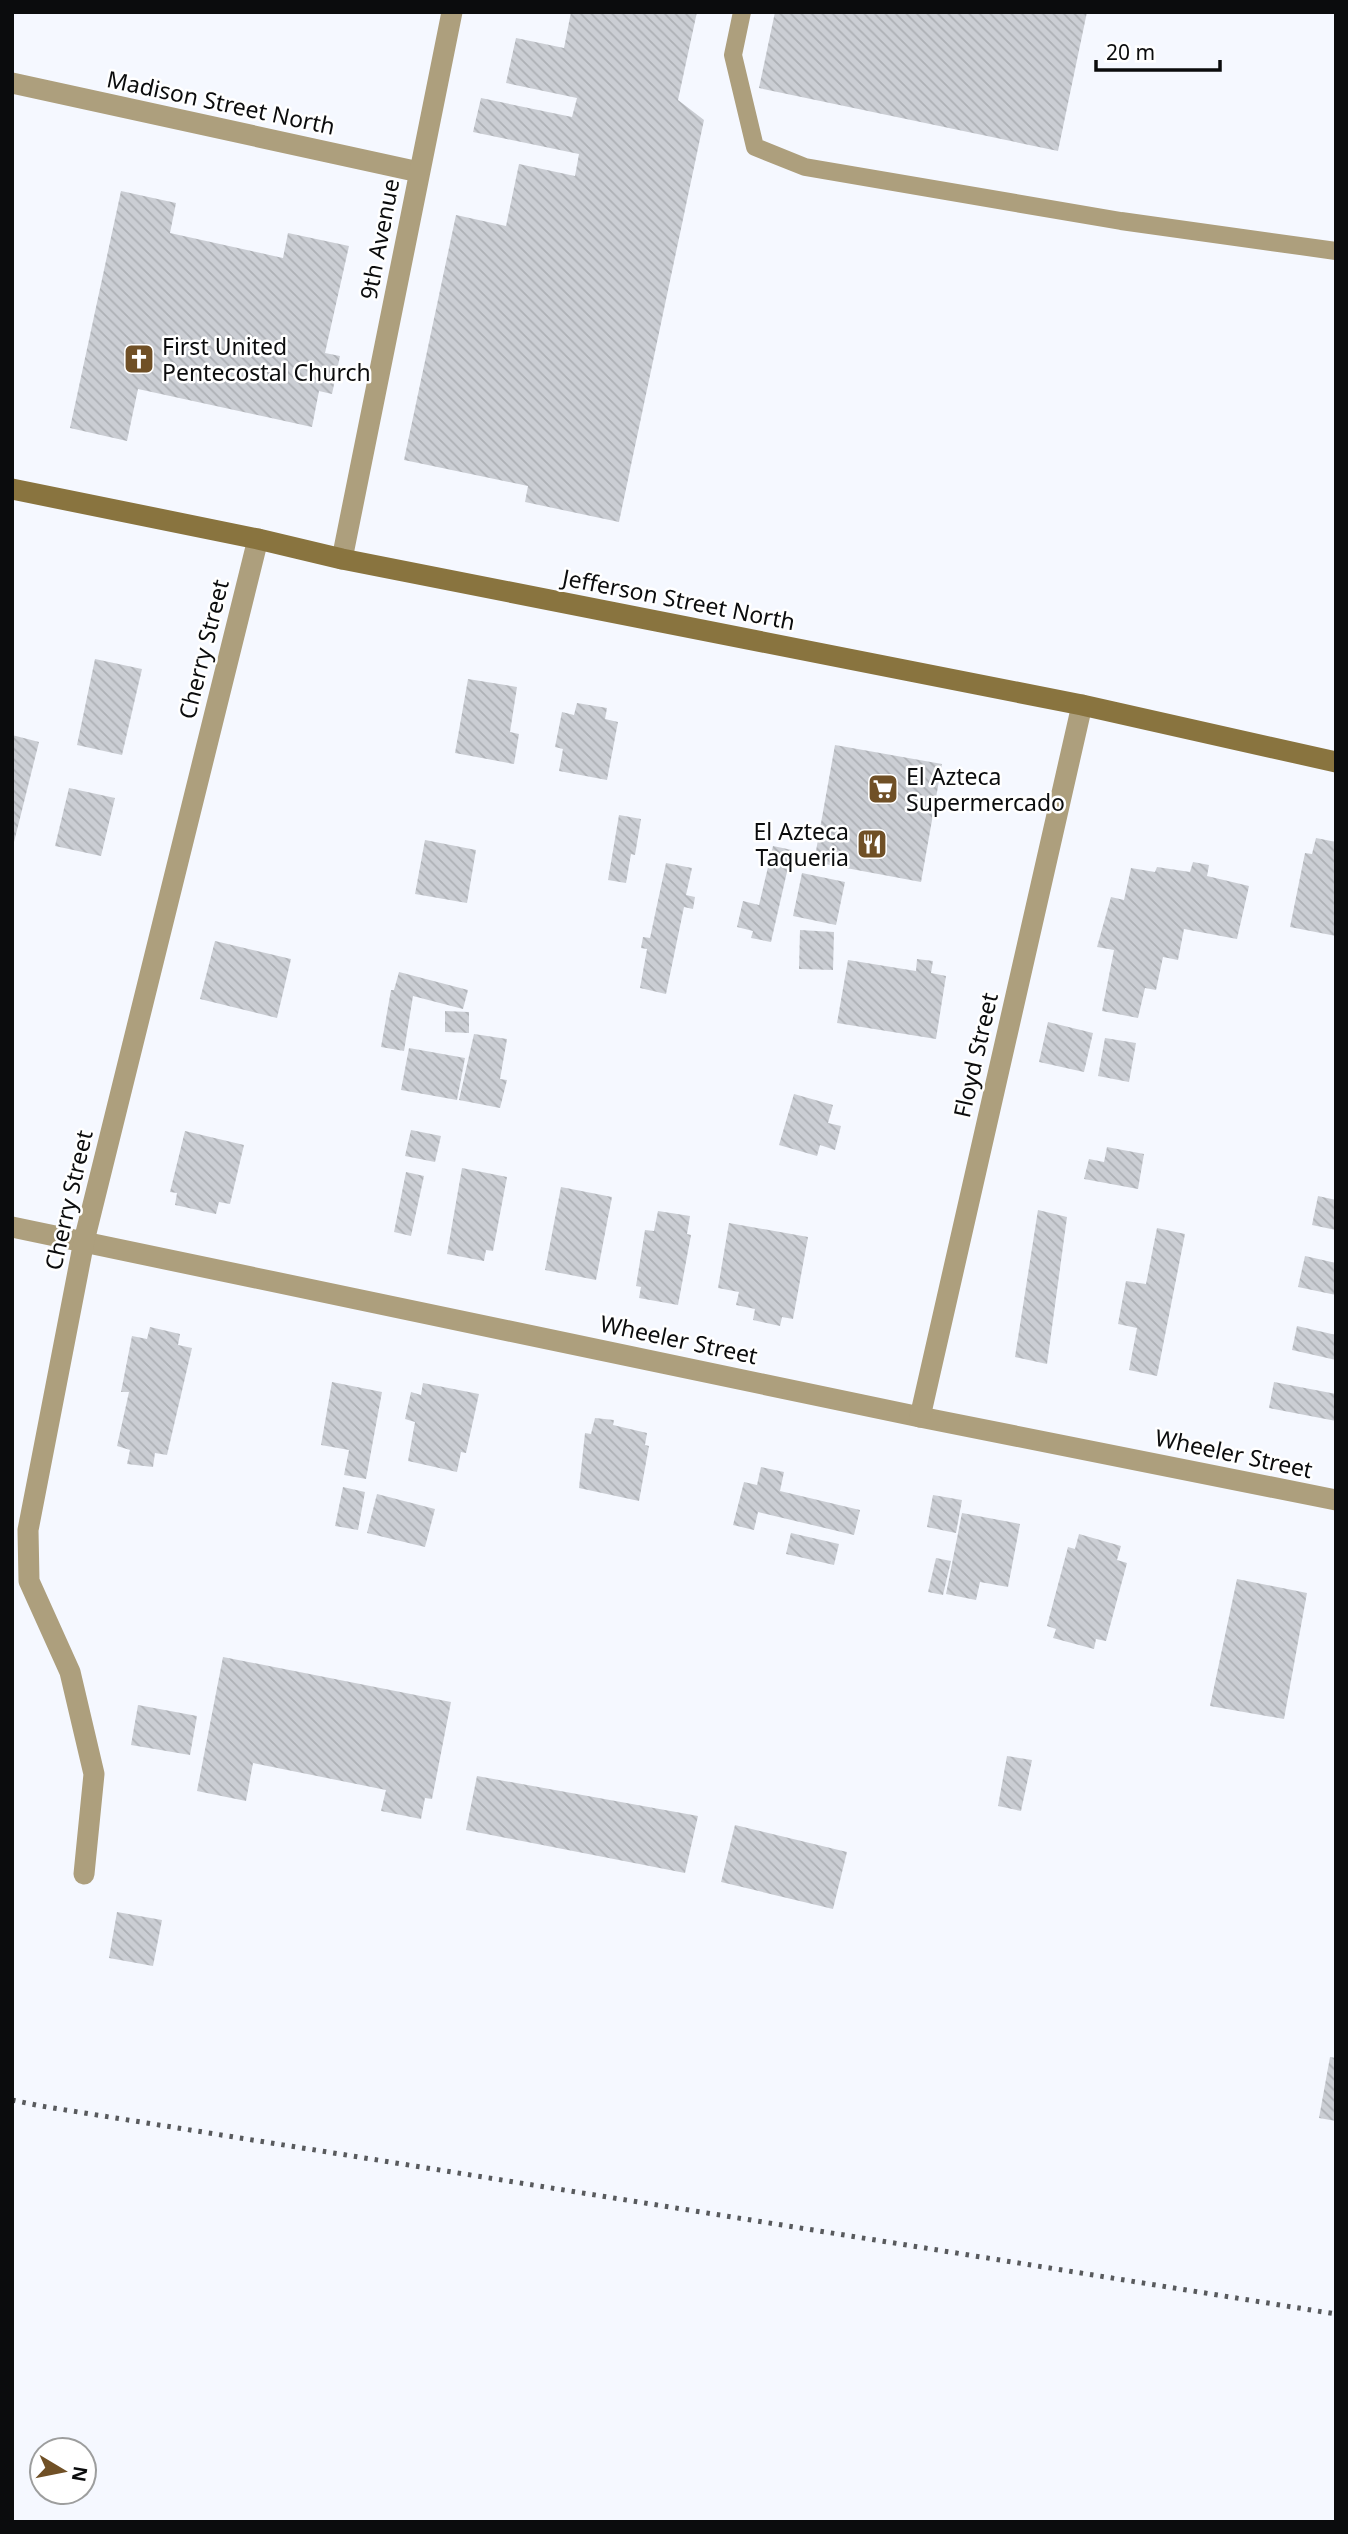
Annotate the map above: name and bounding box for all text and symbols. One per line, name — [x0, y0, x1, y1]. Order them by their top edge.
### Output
scale bar — [1096, 28, 1220, 72]
text: 20 m — [1106, 38, 1155, 66]
street label: Madison Street North — [104, 62, 338, 142]
street label: 9th Avenue — [352, 176, 406, 302]
place label: First United Pentecostal Church — [162, 330, 371, 388]
church icon: First United Pentecostal Church — [122, 342, 156, 376]
street label: Jefferson Street North — [558, 560, 798, 637]
street label: Cherry Street — [170, 576, 236, 722]
place label: El Azteca Supermercado — [906, 760, 1065, 818]
supermarket icon: El Azteca Supermercado — [866, 772, 900, 806]
place label: El Azteca Taqueria — [754, 815, 849, 873]
restaurant icon: El Azteca Taqueria — [855, 827, 889, 861]
street label: Floyd Street — [945, 989, 1005, 1121]
street label: Cherry Street — [36, 1127, 100, 1273]
street label: Wheeler Street — [597, 1307, 761, 1371]
street label: Wheeler Street — [1152, 1421, 1316, 1485]
north arrow — [28, 2436, 98, 2506]
text: N — [66, 2464, 94, 2484]

